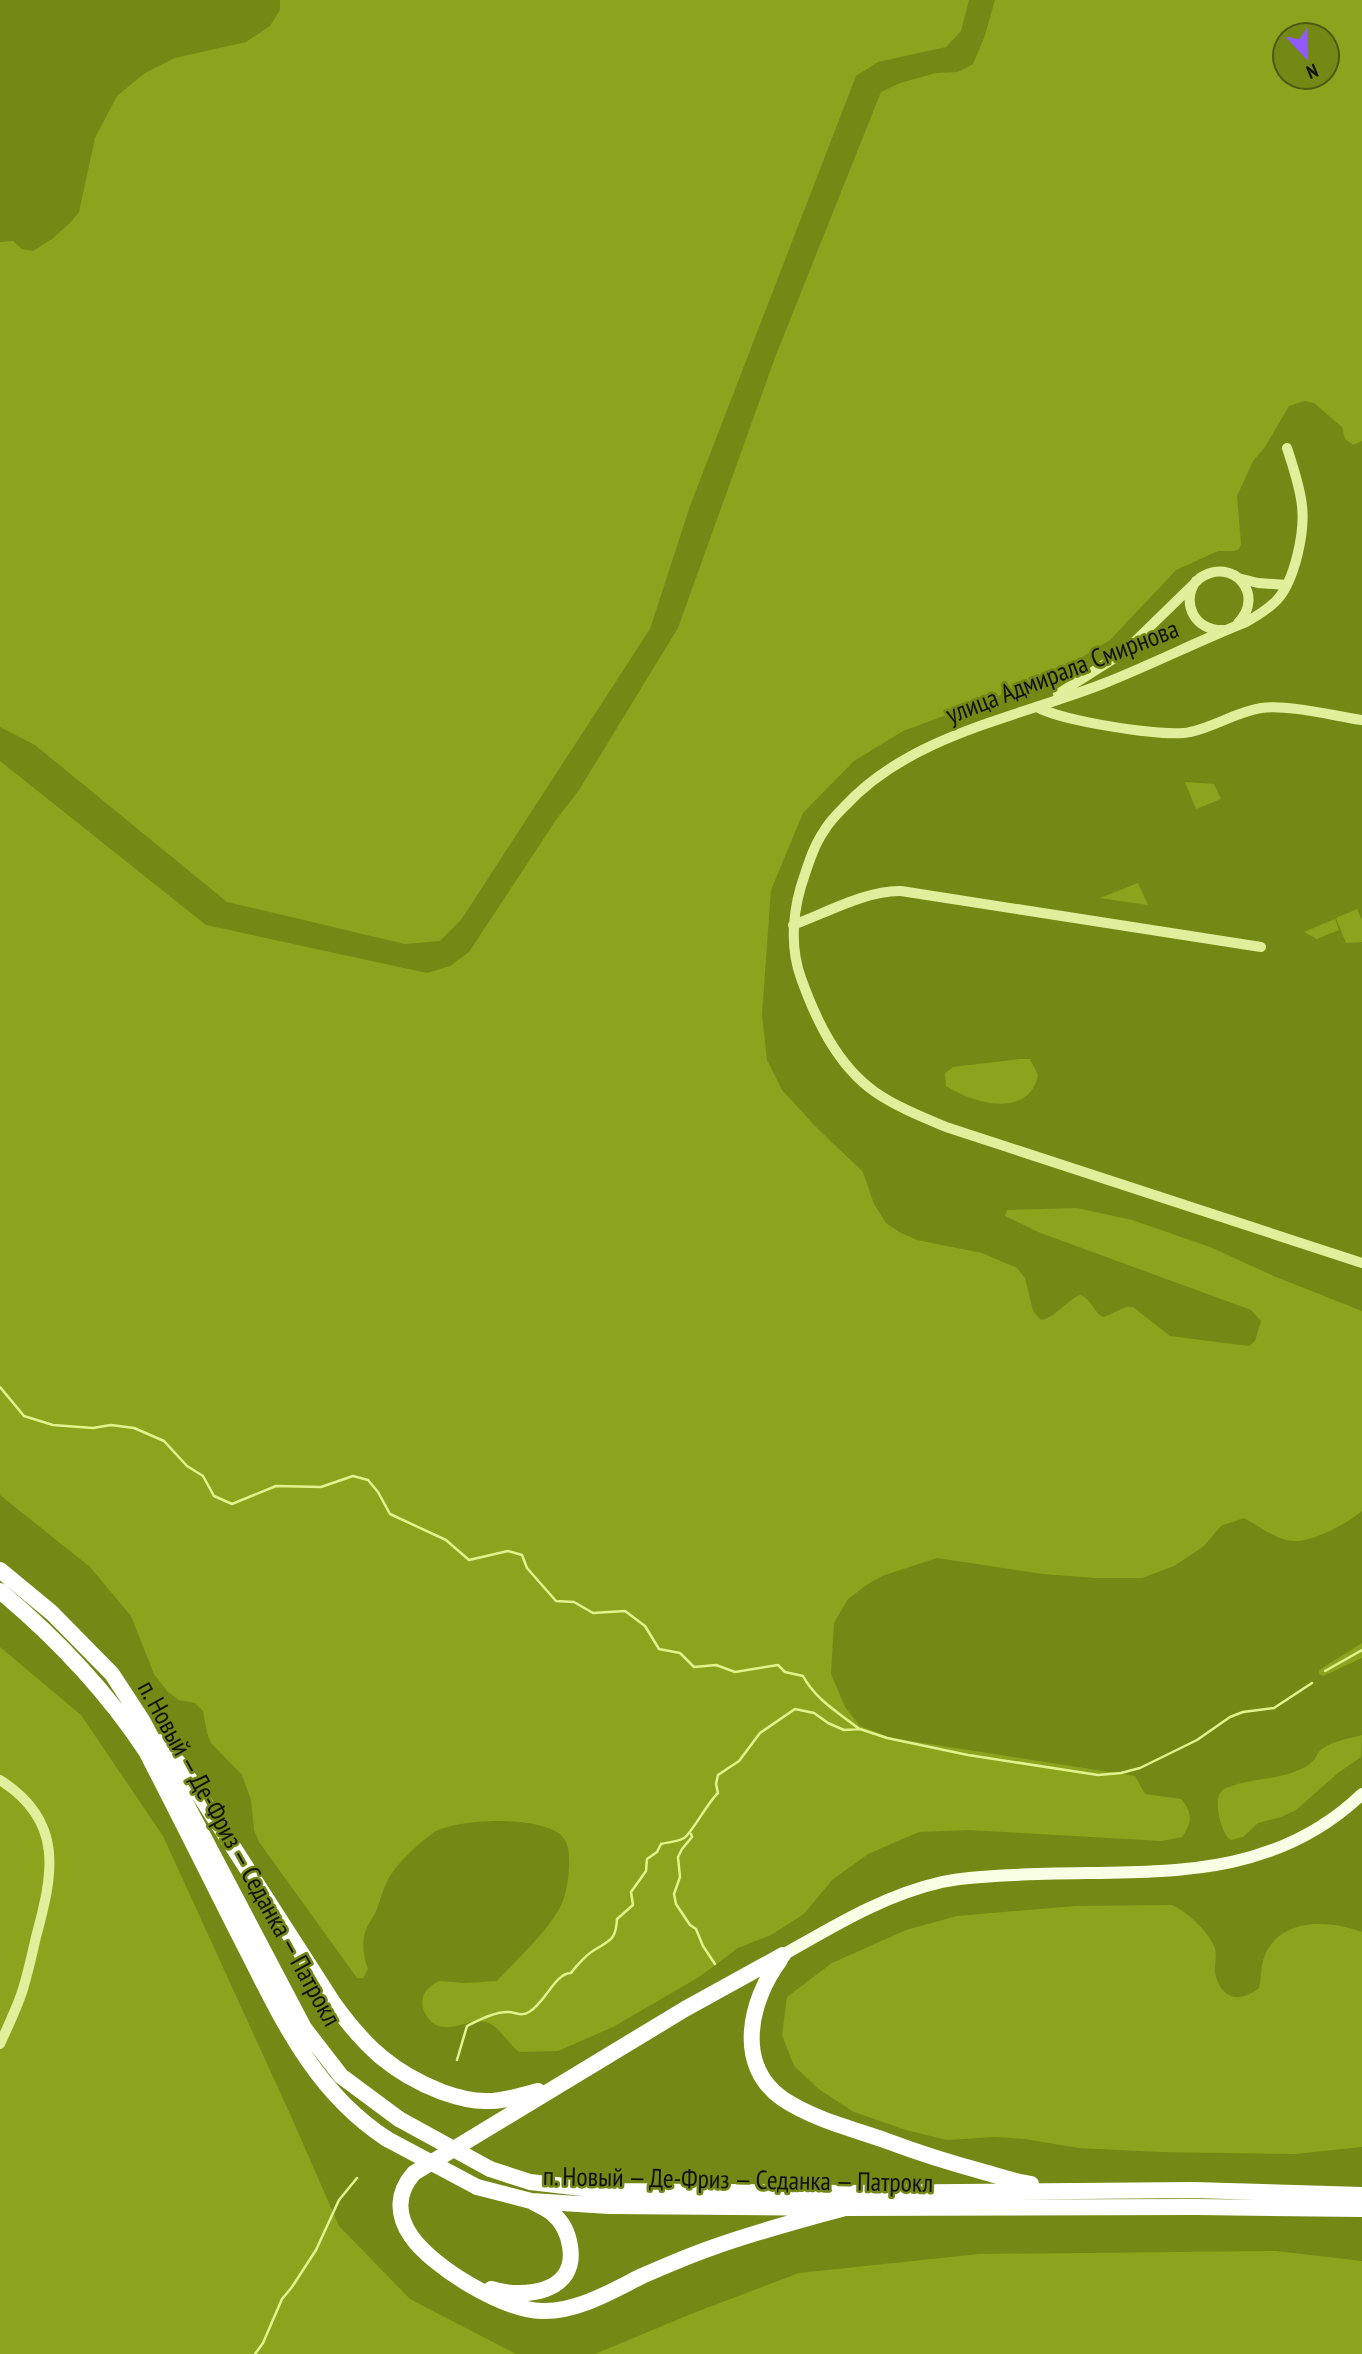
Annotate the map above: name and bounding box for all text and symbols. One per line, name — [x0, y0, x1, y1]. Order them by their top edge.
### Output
north arrow — [1271, 21, 1341, 91]
text: N — [1303, 59, 1322, 85]
street label: улица Адмирала Смирнова — [941, 611, 1183, 731]
street label: п. Новый — Де-Фриз — Седанка — Патрокл — [131, 1674, 349, 2032]
street label: п. Новый — Де-Фриз — Седанка — Патрокл — [543, 2159, 933, 2199]

